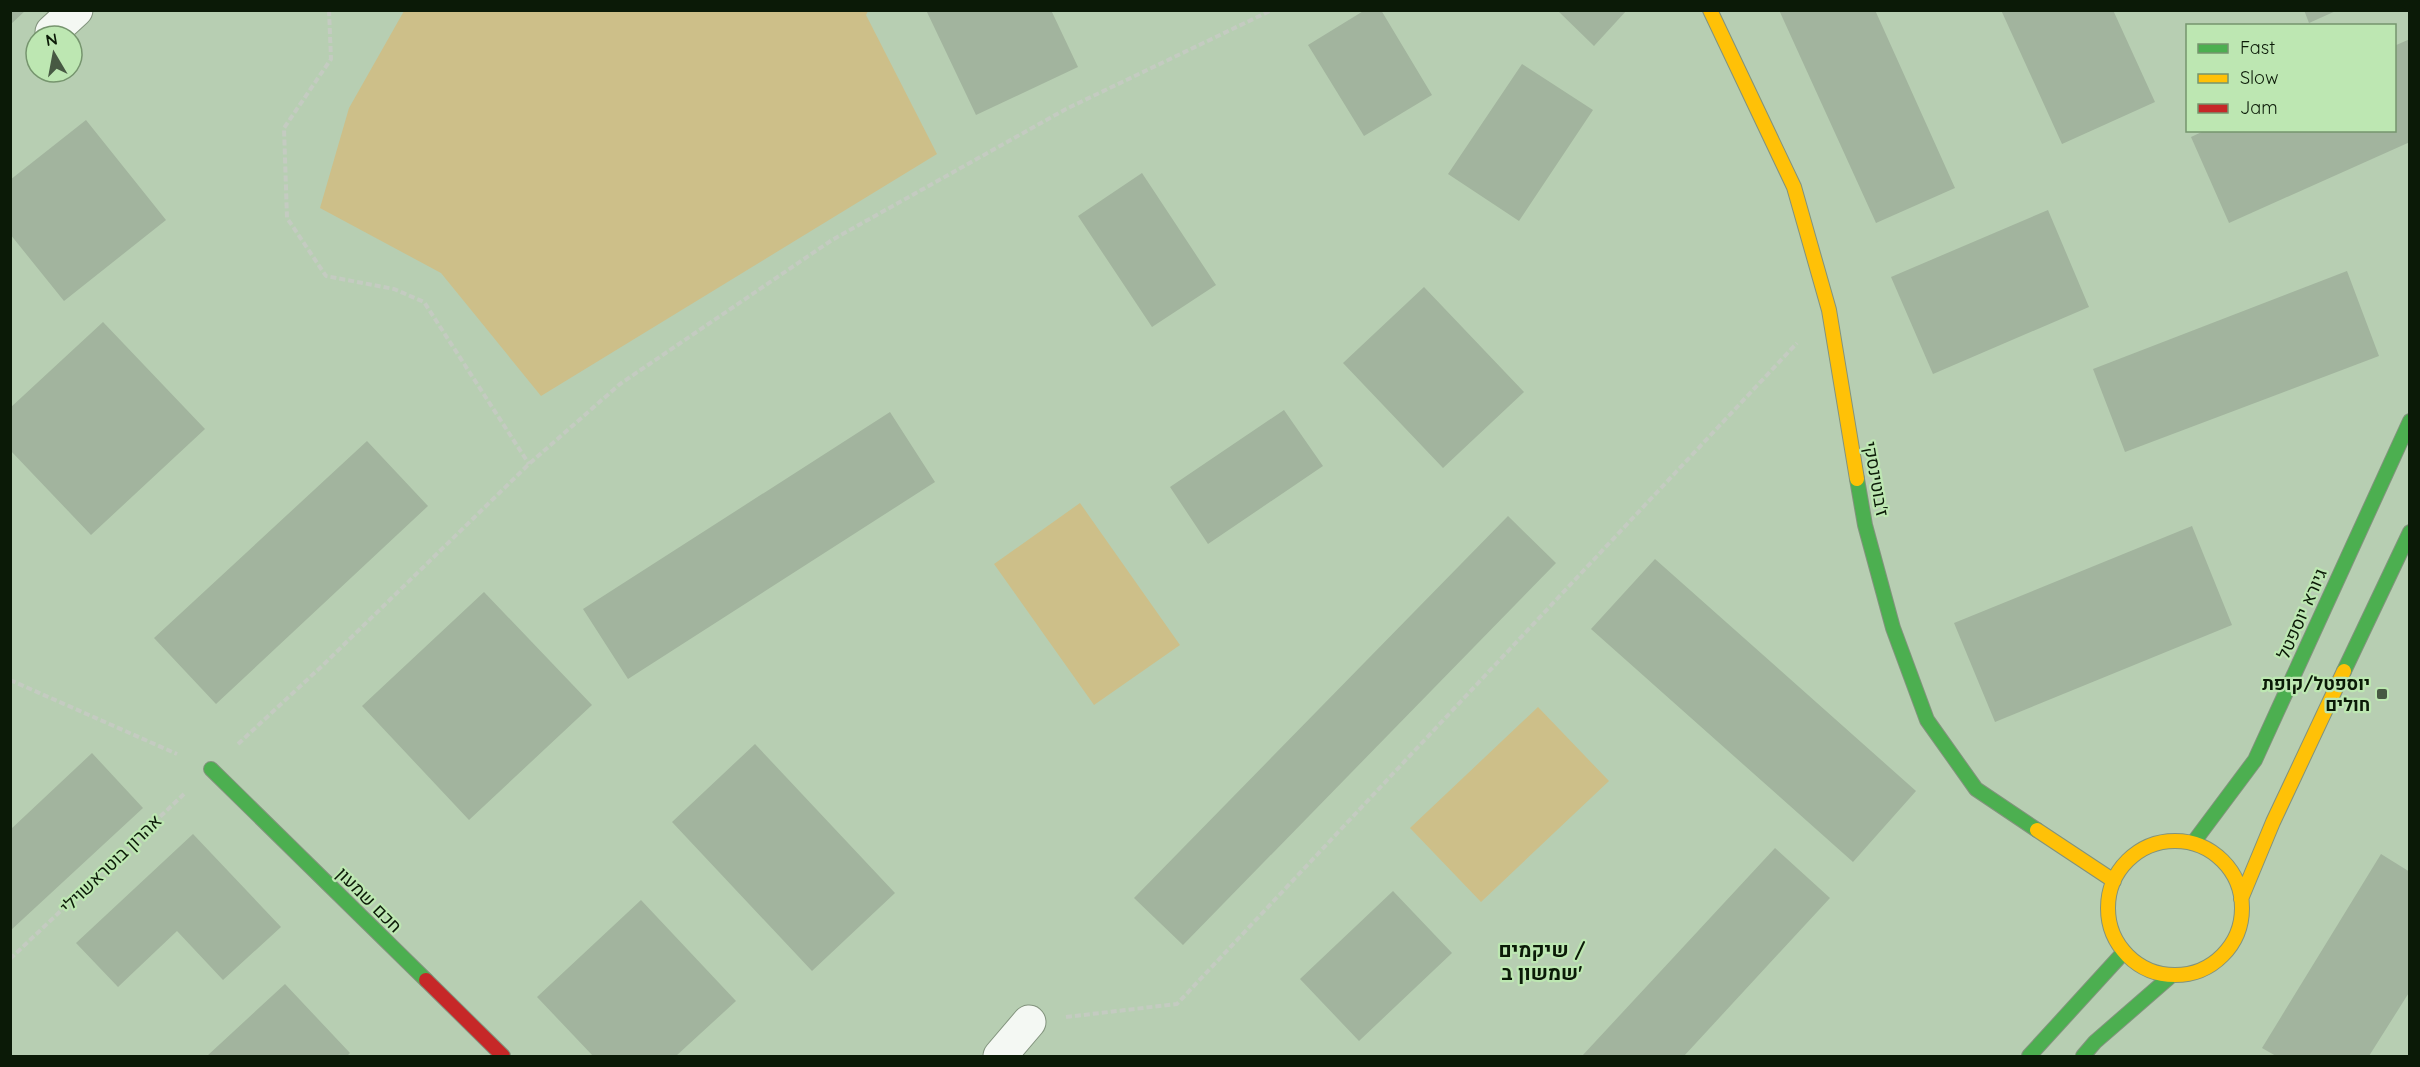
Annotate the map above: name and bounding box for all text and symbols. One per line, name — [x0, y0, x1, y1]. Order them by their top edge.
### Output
north arrow — [24, 24, 84, 84]
legend — [2186, 24, 2396, 132]
text: N — [44, 28, 59, 50]
text: Fast — [2240, 36, 2275, 59]
text: Slow — [2240, 66, 2278, 89]
text: Jam — [2240, 96, 2278, 119]
street label: ז'בוטינסקי — [1859, 440, 1894, 518]
street label: גיורא יוספטל — [2271, 565, 2332, 663]
place label: יוספטל/קופת חולים — [2262, 672, 2370, 716]
marker: יוספטל/קופת חולים — [2375, 687, 2389, 701]
street label: אהרון בוטראשוילי — [55, 809, 166, 918]
street label: חכם שמעון — [332, 862, 407, 937]
district label: שיקמים / שמשון ב' — [1498, 937, 1586, 985]

